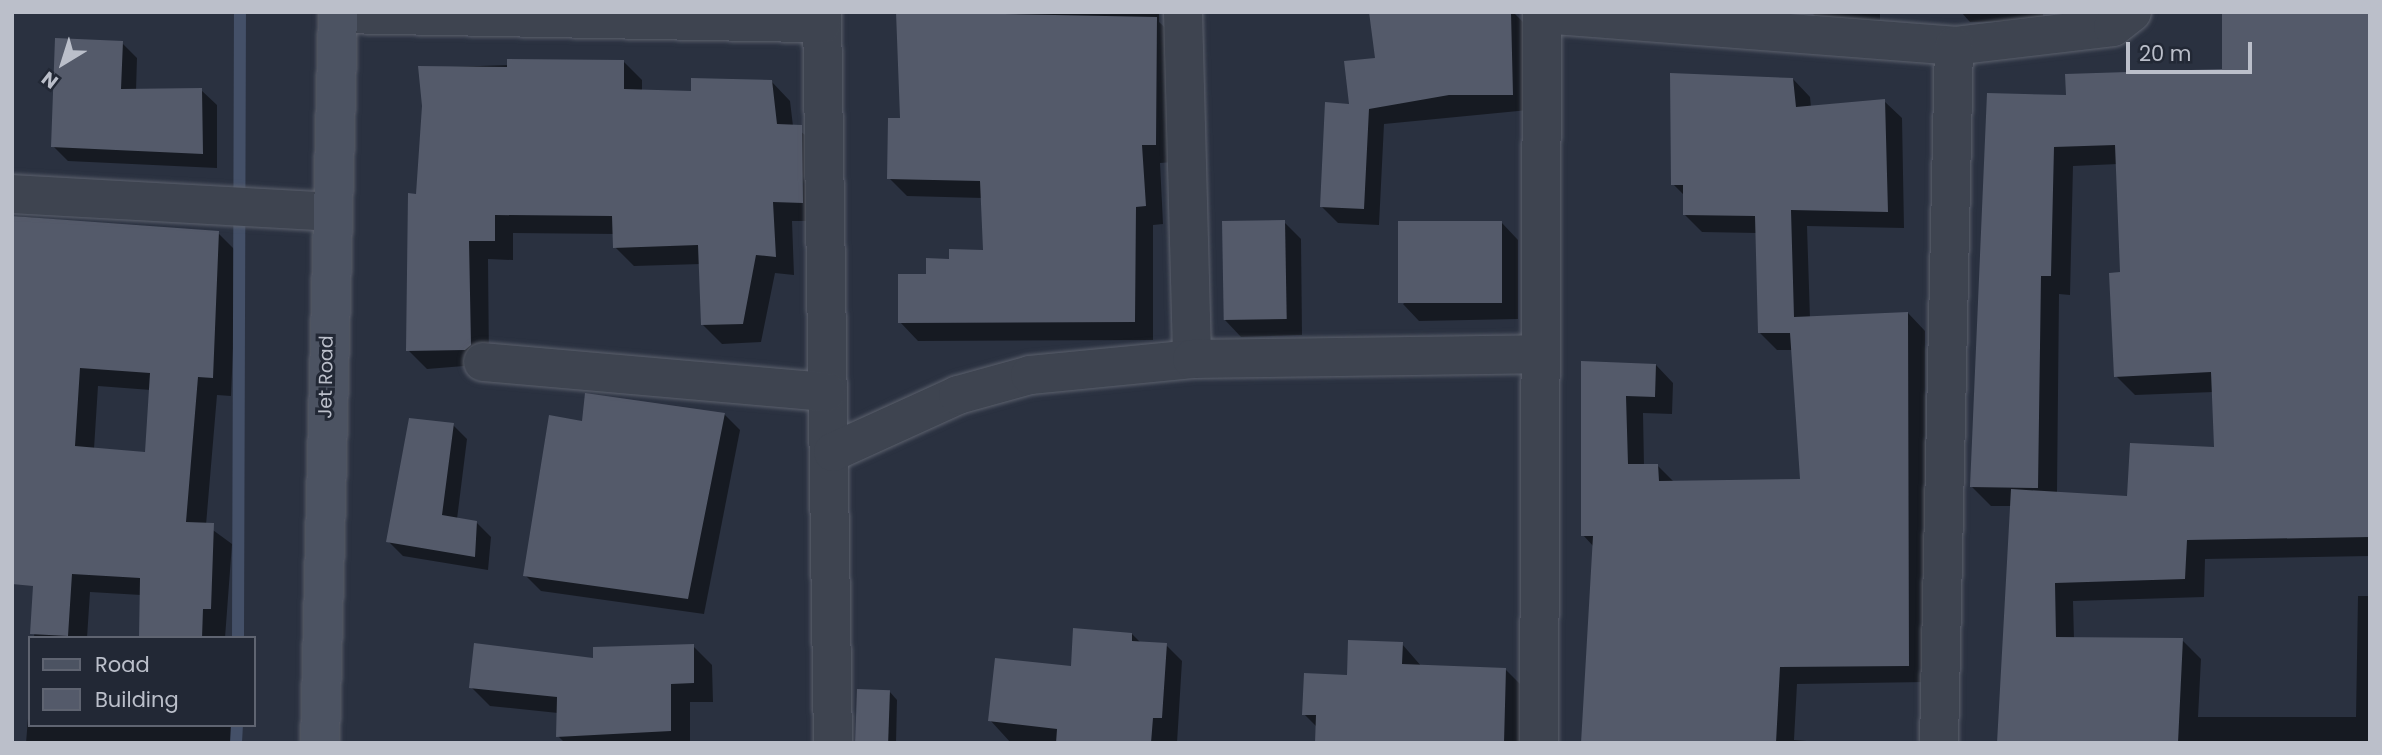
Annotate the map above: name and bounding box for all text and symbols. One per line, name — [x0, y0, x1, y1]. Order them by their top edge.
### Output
north arrow — [28, 28, 98, 98]
scale bar — [2130, 28, 2256, 72]
text: 20 m — [2139, 39, 2192, 68]
text: N — [36, 65, 64, 95]
street label: Jet Road — [314, 335, 338, 419]
legend — [28, 636, 256, 727]
text: Road — [95, 650, 150, 679]
text: Building — [95, 685, 179, 714]

